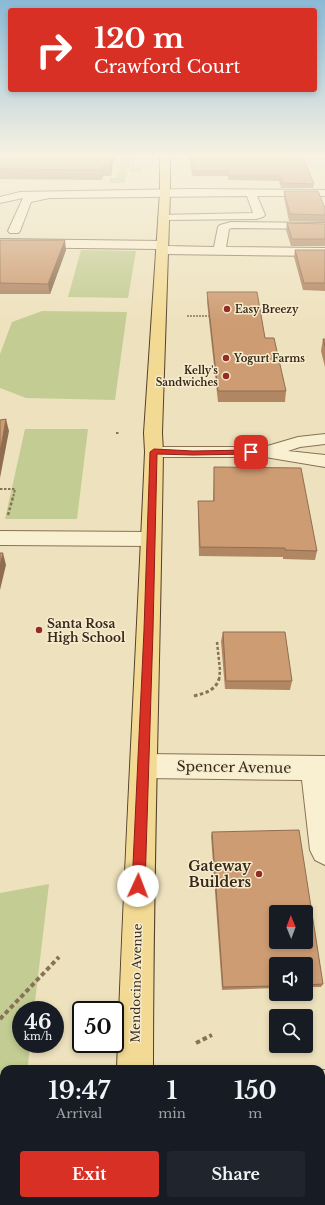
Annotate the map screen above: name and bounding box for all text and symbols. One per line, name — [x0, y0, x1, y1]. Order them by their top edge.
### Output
text: 120 m — [94, 21, 184, 56]
icon: right — [28, 24, 80, 76]
text: Crawford Court — [94, 56, 240, 78]
place label: Easy Breezy — [235, 303, 299, 316]
marker: Easy Breezy — [222, 304, 232, 314]
place label: Yogurt Farms — [233, 352, 305, 365]
marker: Yogurt Farms — [221, 353, 231, 363]
place label: Kelly's Sandwiches — [156, 364, 218, 389]
marker: Kelly's Sandwiches — [221, 371, 231, 381]
pin — [234, 435, 268, 469]
icon: arrive — [240, 441, 262, 463]
place label: Santa Rosa High School — [47, 616, 126, 645]
marker: Santa Rosa High School — [34, 625, 44, 635]
street label: Spencer Avenue — [176, 757, 292, 777]
place label: Gateway Builders — [188, 857, 252, 891]
position arrow — [117, 865, 159, 907]
marker: Gateway Builders — [254, 869, 264, 879]
north arrow — [269, 905, 313, 949]
map controls — [269, 905, 313, 1053]
street label: Mendocino Avenue — [127, 923, 145, 1043]
button: sound — [269, 957, 313, 1001]
speed limit sign: 50 — [72, 1001, 124, 1053]
button: search — [269, 1009, 313, 1053]
text: 46 — [25, 1010, 51, 1034]
text: km/h — [24, 1030, 52, 1043]
text: 19:47 — [48, 1076, 110, 1105]
text: 1 — [167, 1076, 177, 1105]
text: 150 — [234, 1076, 277, 1105]
text: Arrival — [56, 1105, 102, 1122]
text: min — [158, 1105, 186, 1122]
text: m — [248, 1105, 262, 1122]
button: Exit — [20, 1151, 159, 1197]
button: Share — [167, 1151, 305, 1197]

